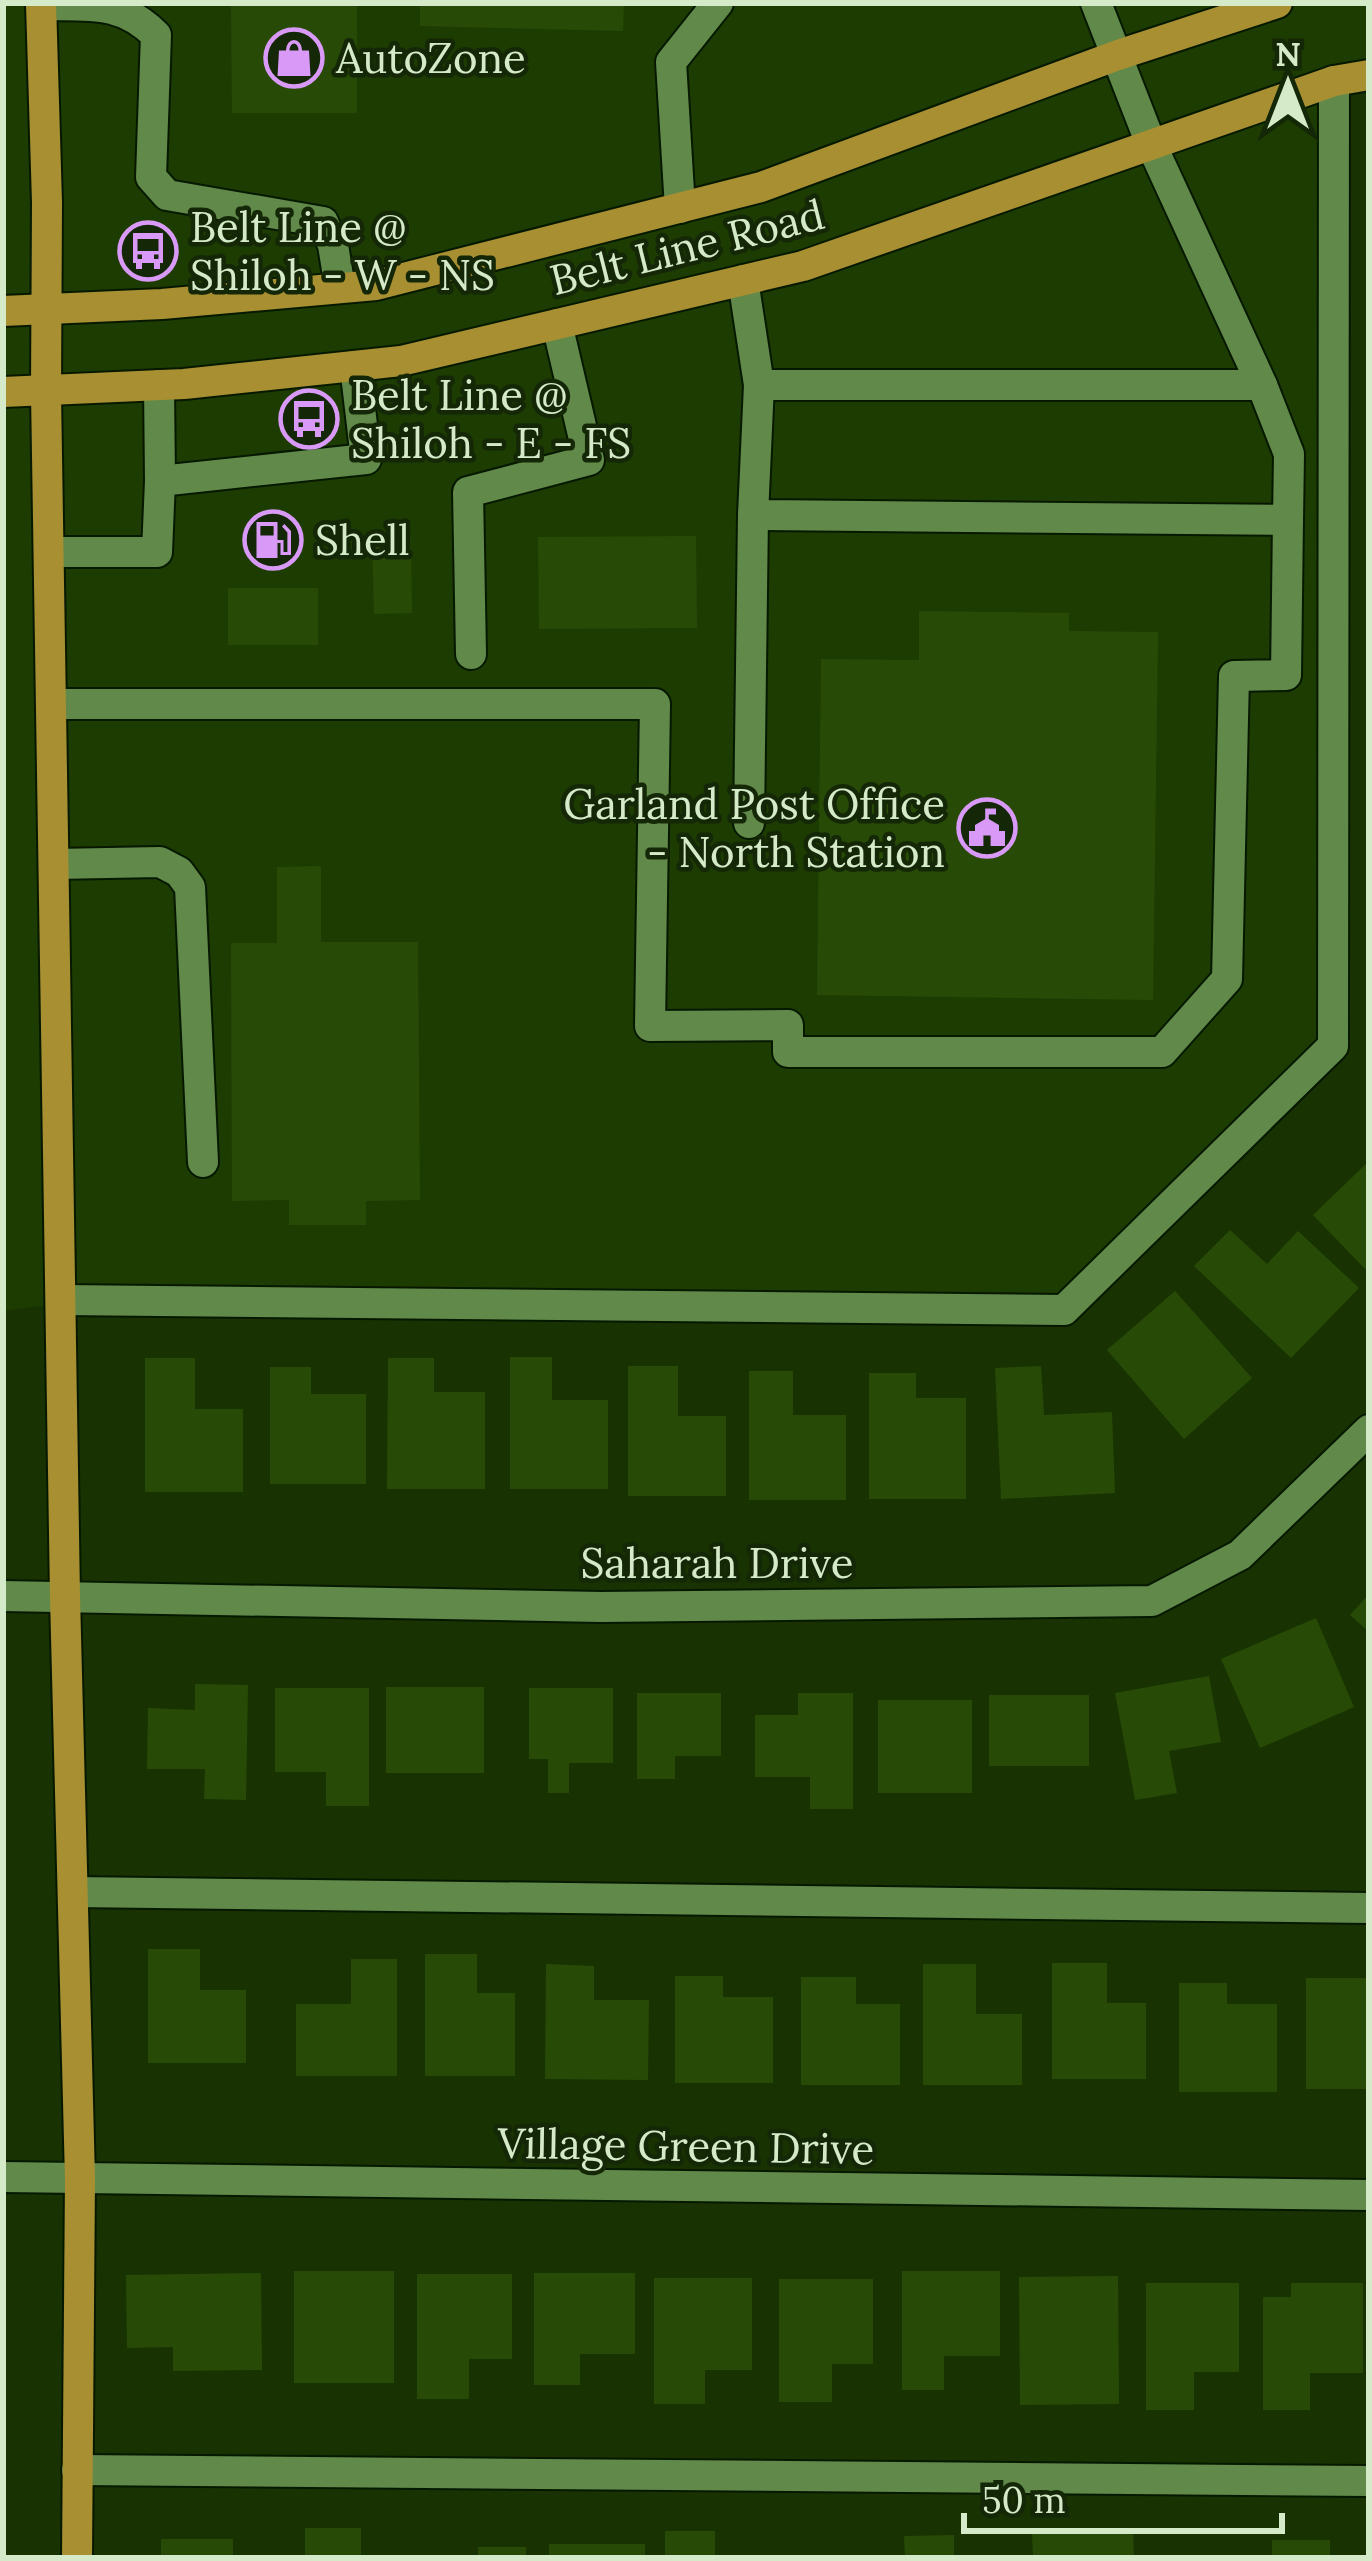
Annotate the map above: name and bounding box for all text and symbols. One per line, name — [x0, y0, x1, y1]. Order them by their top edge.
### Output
north arrow — [1228, 24, 1348, 144]
shop icon: AutoZone — [263, 27, 325, 89]
place label: AutoZone — [335, 31, 526, 85]
text: N — [1275, 33, 1301, 75]
street label: Belt Line Road — [544, 187, 830, 307]
place label: Belt Line @ Shiloh - W - NS — [190, 200, 495, 302]
bus stop icon: Belt Line @ Shiloh - W - NS — [117, 220, 179, 282]
place label: Belt Line @ Shiloh - E - FS — [351, 368, 631, 470]
bus stop icon: Belt Line @ Shiloh - E - FS — [278, 388, 340, 450]
fuel station icon: Shell — [242, 509, 304, 571]
place label: Shell — [315, 513, 410, 567]
place label: Garland Post Office - North Station — [563, 777, 945, 879]
public building icon: Garland Post Office - North Station — [956, 797, 1018, 859]
street label: Saharah Drive — [580, 1536, 854, 1590]
street label: Village Green Drive — [496, 2116, 875, 2176]
scale bar — [964, 2459, 1282, 2533]
text: 50 m — [982, 2477, 1066, 2523]

